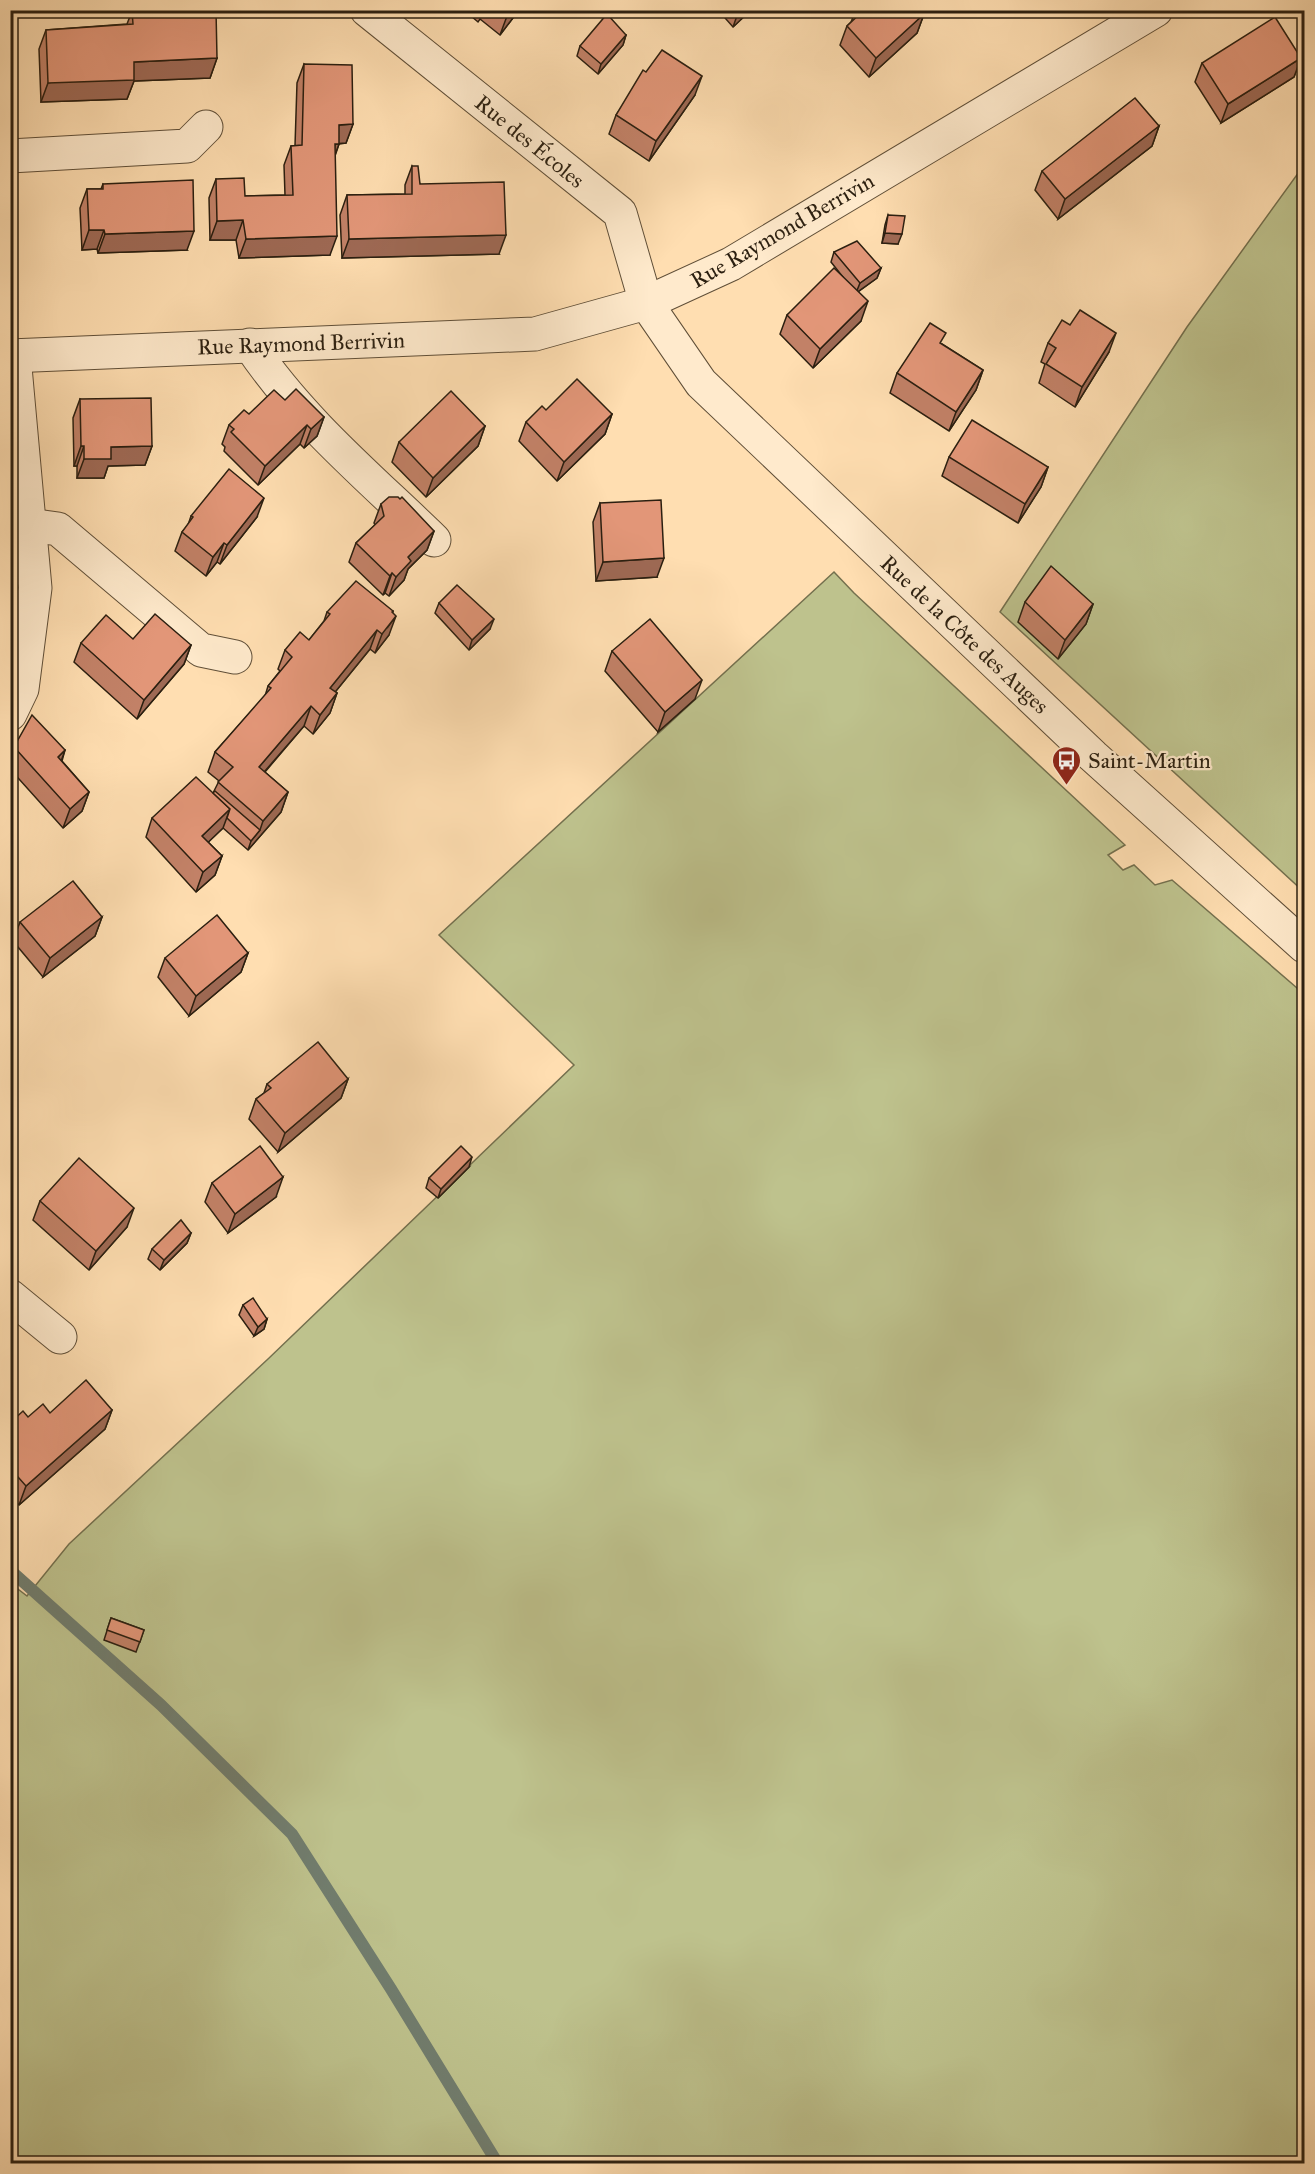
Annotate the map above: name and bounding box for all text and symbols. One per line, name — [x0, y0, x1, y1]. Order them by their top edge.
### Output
street label: Rue des Écoles — [469, 89, 590, 194]
street label: Rue Raymond Berrivin — [686, 167, 879, 294]
street label: Rue Raymond Berrivin — [197, 326, 405, 361]
street label: Rue de la Côte des Auges — [875, 549, 1054, 719]
bus stop icon: Saint-Martin — [1051, 744, 1083, 786]
place label: Saint-Martin — [1088, 747, 1211, 774]

